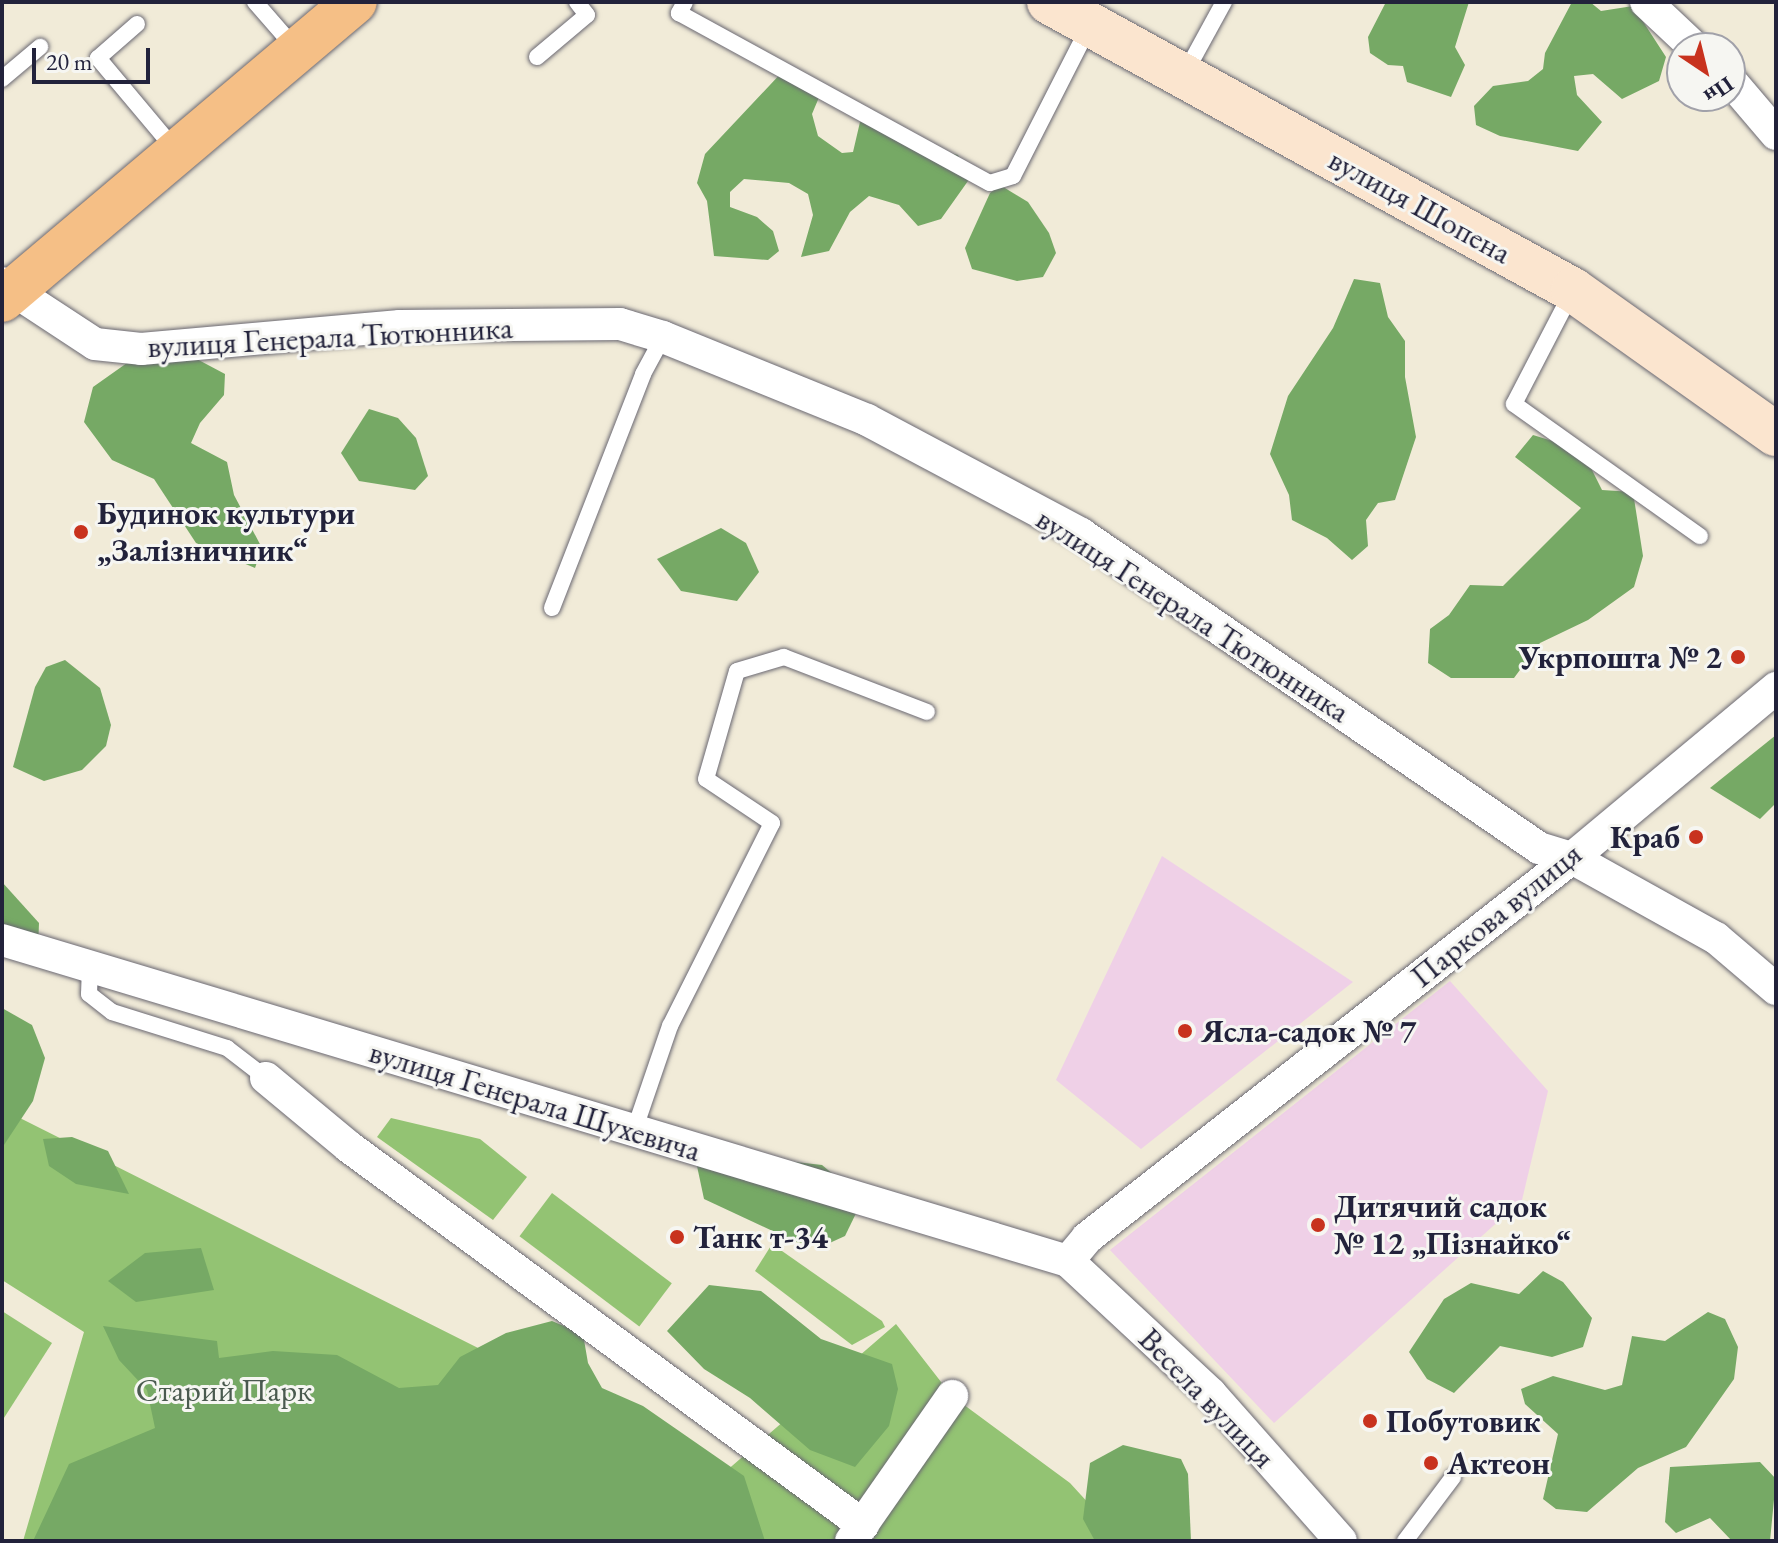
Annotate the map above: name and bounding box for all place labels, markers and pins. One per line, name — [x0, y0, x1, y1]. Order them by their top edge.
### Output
place label: Будинок культури „Залізничник“ — [97, 495, 355, 570]
marker: Будинок культури „Залізничник“ — [72, 523, 90, 541]
place label: Укрпошта № 2 — [1519, 638, 1722, 676]
marker: Укрпошта № 2 — [1729, 648, 1747, 666]
place label: Краб — [1610, 818, 1680, 856]
marker: Краб — [1687, 828, 1705, 846]
place label: Ясла-садок № 7 — [1201, 1012, 1416, 1050]
marker: Ясла-садок № 7 — [1176, 1022, 1194, 1040]
place label: Дитячий садок № 12 „Пізнайко“ — [1334, 1188, 1571, 1263]
marker: Дитячий садок № 12 „Пізнайко“ — [1309, 1216, 1327, 1234]
place label: Танк т-34 — [693, 1218, 828, 1256]
marker: Танк т-34 — [668, 1228, 686, 1246]
place label: Побутовик — [1386, 1402, 1541, 1440]
marker: Побутовик — [1361, 1412, 1379, 1430]
place label: Актеон — [1447, 1444, 1550, 1482]
marker: Актеон — [1422, 1454, 1440, 1472]

